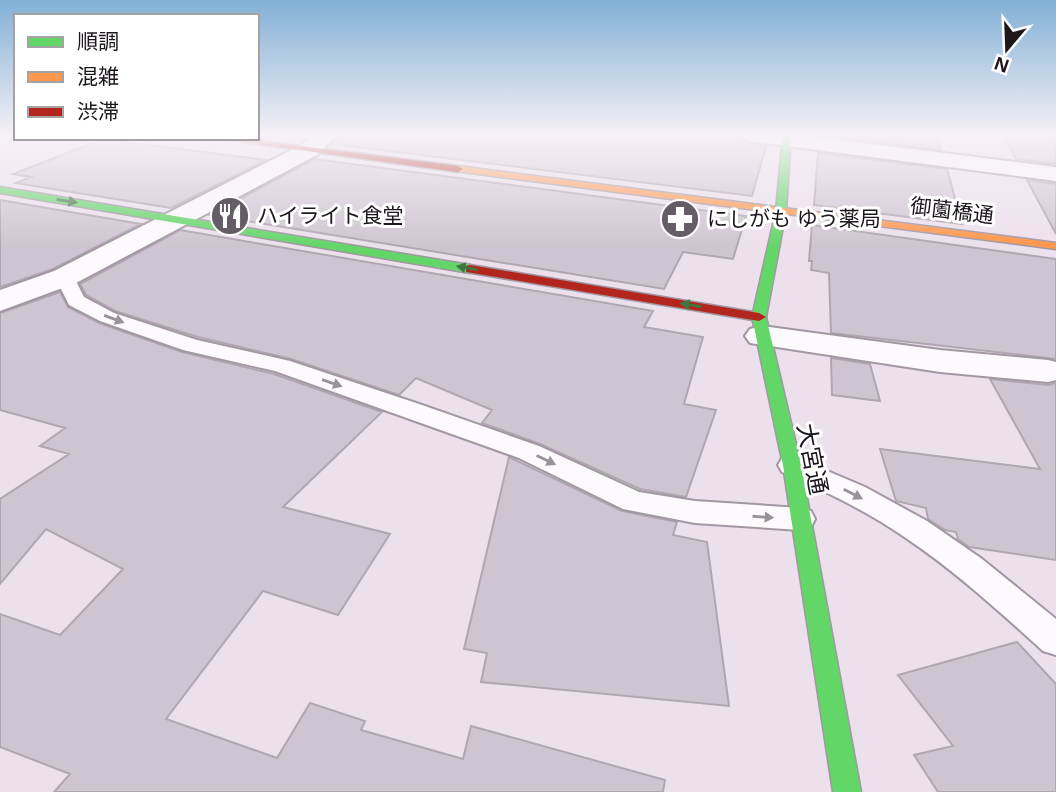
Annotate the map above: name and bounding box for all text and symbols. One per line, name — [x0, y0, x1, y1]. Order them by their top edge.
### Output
legend — [14, 14, 259, 140]
north arrow — [972, 14, 1042, 84]
text: 順調 — [77, 30, 119, 53]
text: N — [992, 52, 1012, 77]
text: 混雑 — [77, 65, 119, 88]
text: 渋滞 — [77, 100, 119, 123]
street label: 御薗橋通 — [909, 194, 995, 227]
restaurant icon: ハイライト食堂 — [209, 195, 251, 237]
one-way arrow — [56, 196, 78, 207]
pharmacy icon: にしがも ゆう薬局 — [659, 198, 701, 240]
place label: ハイライト食堂 — [257, 204, 404, 227]
place label: にしがも ゆう薬局 — [707, 207, 881, 230]
one-way arrow — [456, 262, 478, 273]
one-way arrow — [680, 299, 702, 310]
one-way arrow — [103, 314, 124, 325]
one-way arrow — [321, 378, 342, 389]
street label: 大宮通 — [792, 421, 833, 497]
one-way arrow — [536, 454, 556, 466]
one-way arrow — [843, 488, 863, 499]
one-way arrow — [752, 511, 774, 522]

